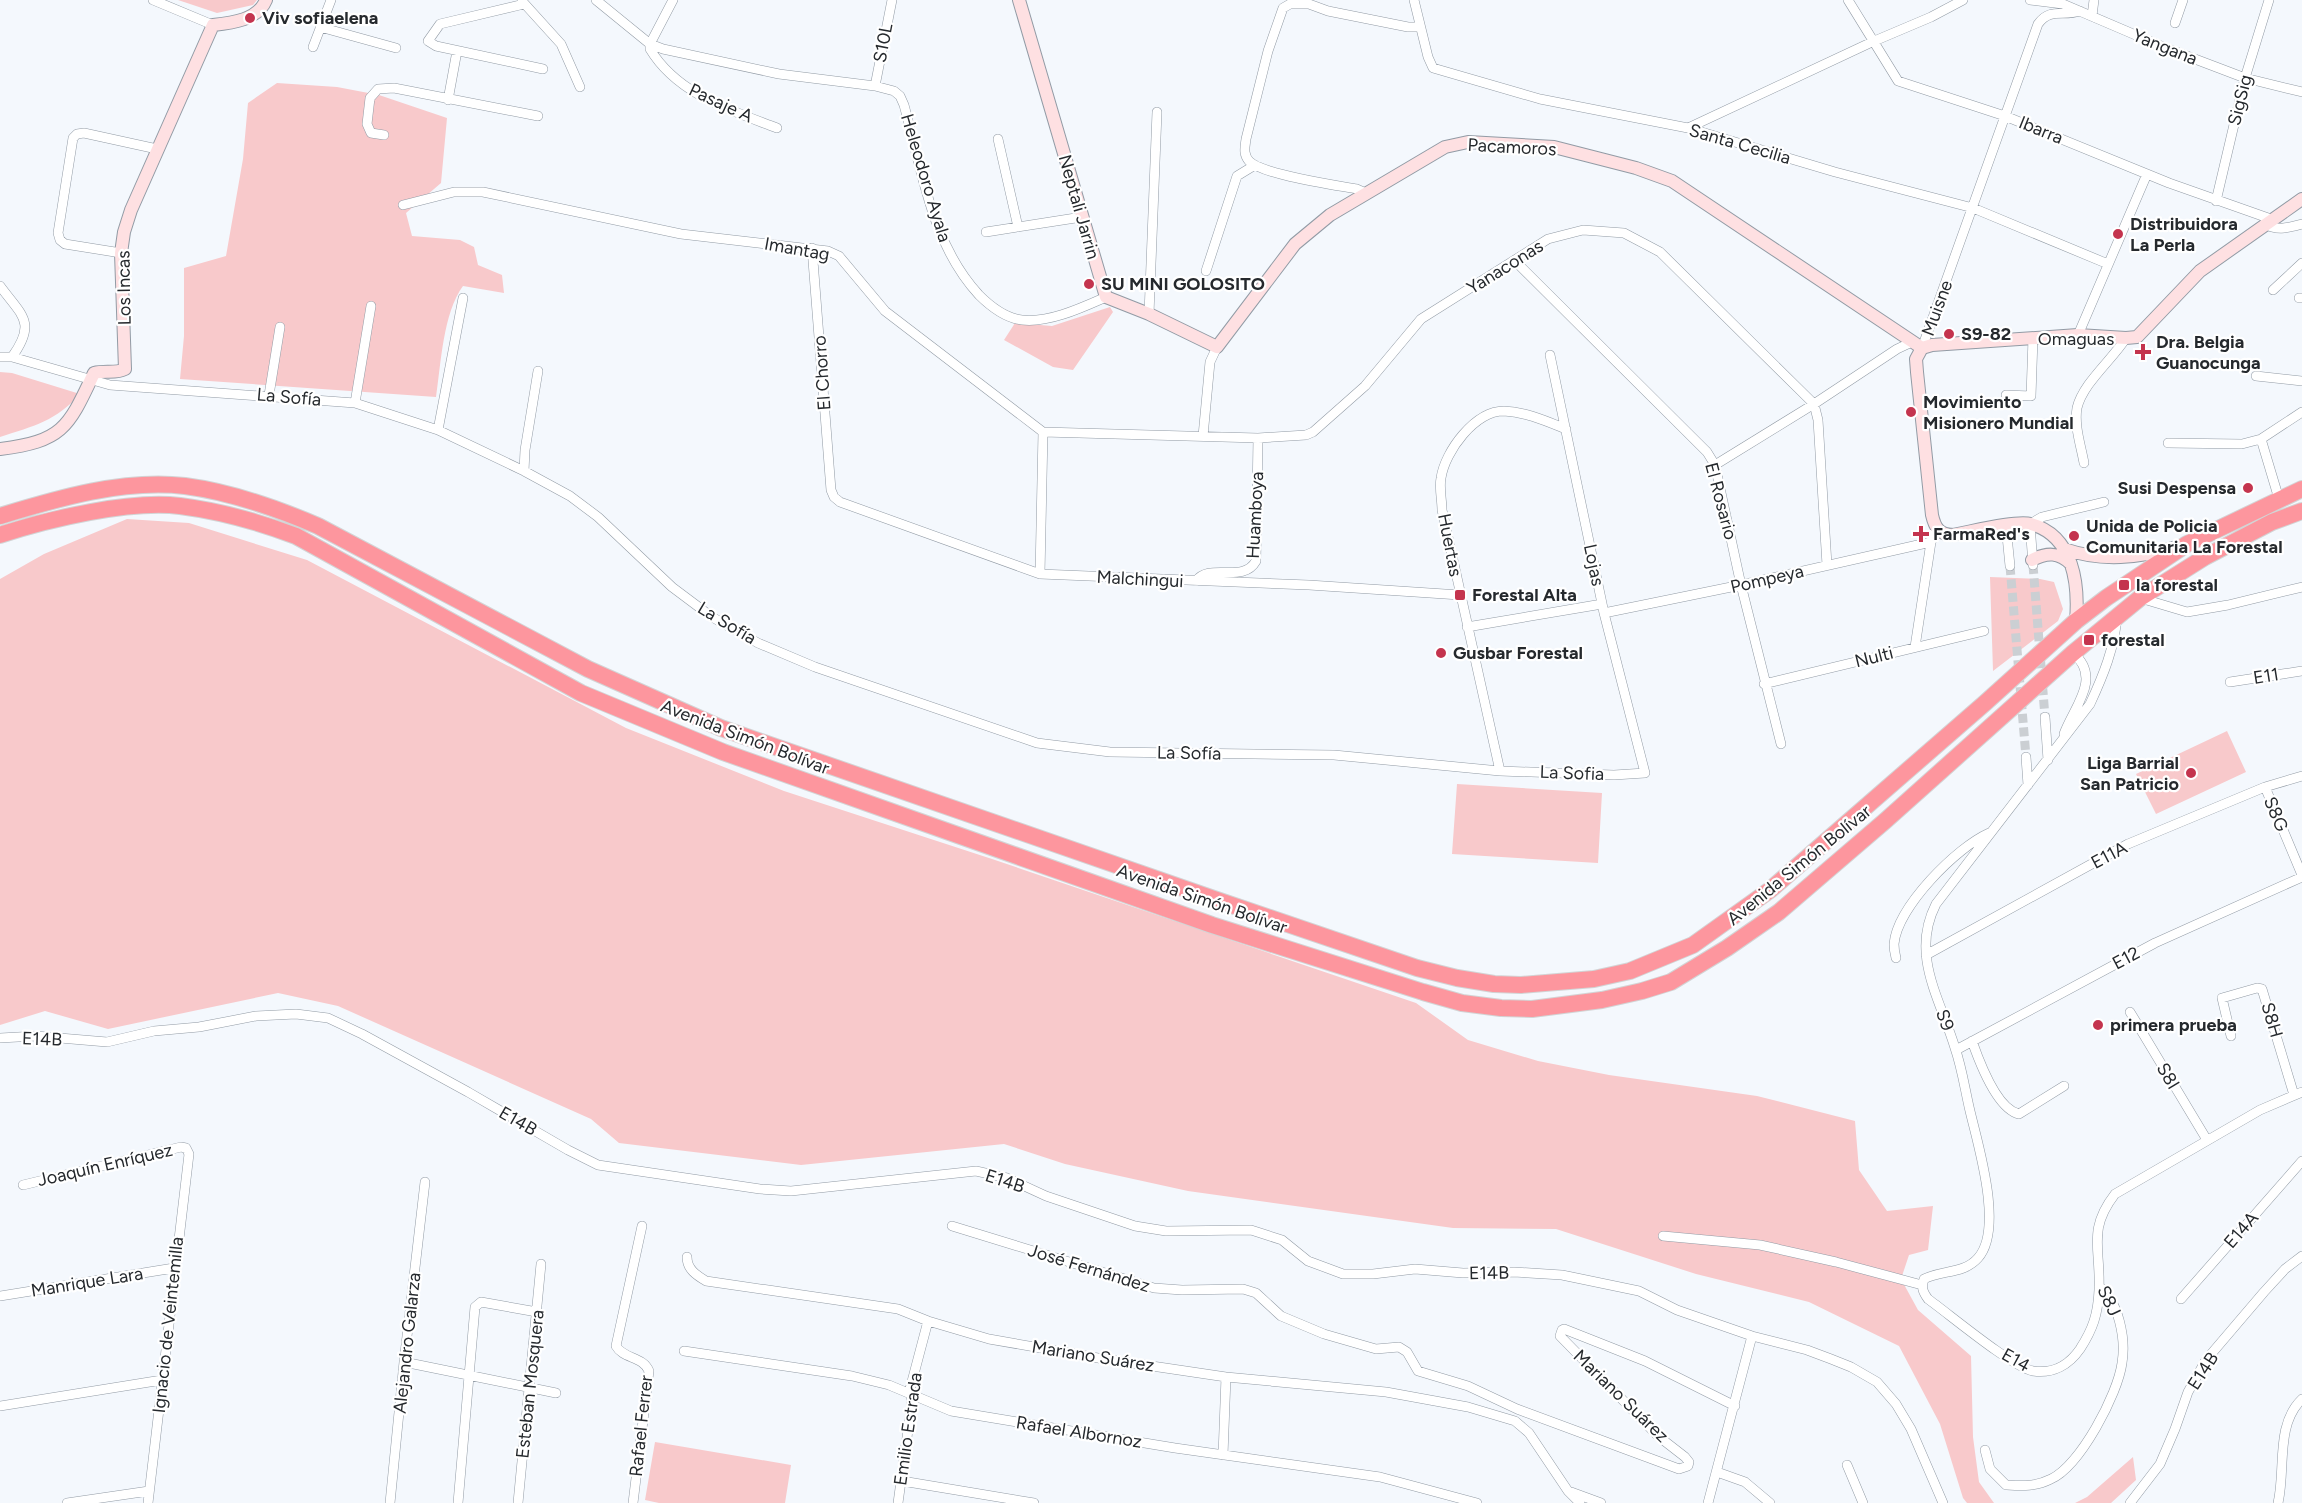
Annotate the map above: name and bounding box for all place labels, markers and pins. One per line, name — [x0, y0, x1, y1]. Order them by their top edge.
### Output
place label: Viv sofiaelena — [262, 7, 378, 29]
marker: Viv sofiaelena — [243, 11, 257, 25]
place label: Distribuidora La Perla — [2130, 213, 2238, 256]
marker: Distribuidora La Perla — [2111, 227, 2125, 241]
place label: SU MINI GOLOSITO — [1101, 273, 1265, 295]
marker: SU MINI GOLOSITO — [1082, 277, 1096, 291]
place label: S9-82 — [1961, 323, 2011, 345]
marker: S9-82 — [1942, 327, 1956, 341]
place label: Dra. Belgia Guanocunga — [2156, 331, 2261, 374]
marker: Dra. Belgia Guanocunga — [2134, 343, 2152, 361]
place label: Movimiento Misionero Mundial — [1923, 391, 2074, 434]
marker: Movimiento Misionero Mundial — [1904, 405, 1918, 419]
place label: Susi Despensa — [2118, 477, 2236, 499]
marker: Susi Despensa — [2241, 481, 2255, 495]
place label: Unida de Policia Comunitaria La Forestal — [2086, 515, 2283, 558]
place label: FarmaRed's — [1933, 523, 2030, 545]
marker: FarmaRed's — [1914, 527, 1928, 541]
marker: Unida de Policia Comunitaria La Forestal — [2067, 529, 2081, 543]
place label: la forestal — [2136, 574, 2218, 596]
marker: la forestal — [2117, 578, 2131, 592]
place label: Forestal Alta — [1472, 584, 1577, 606]
marker: Forestal Alta — [1453, 588, 1467, 602]
place label: forestal — [2101, 629, 2165, 651]
marker: forestal — [2082, 633, 2096, 647]
place label: Gusbar Forestal — [1453, 642, 1583, 664]
marker: Gusbar Forestal — [1434, 646, 1448, 660]
place label: Liga Barrial San Patricio — [2080, 752, 2179, 795]
marker: Liga Barrial San Patricio — [2184, 766, 2198, 780]
place label: primera prueba — [2110, 1014, 2237, 1036]
marker: primera prueba — [2091, 1018, 2105, 1032]

